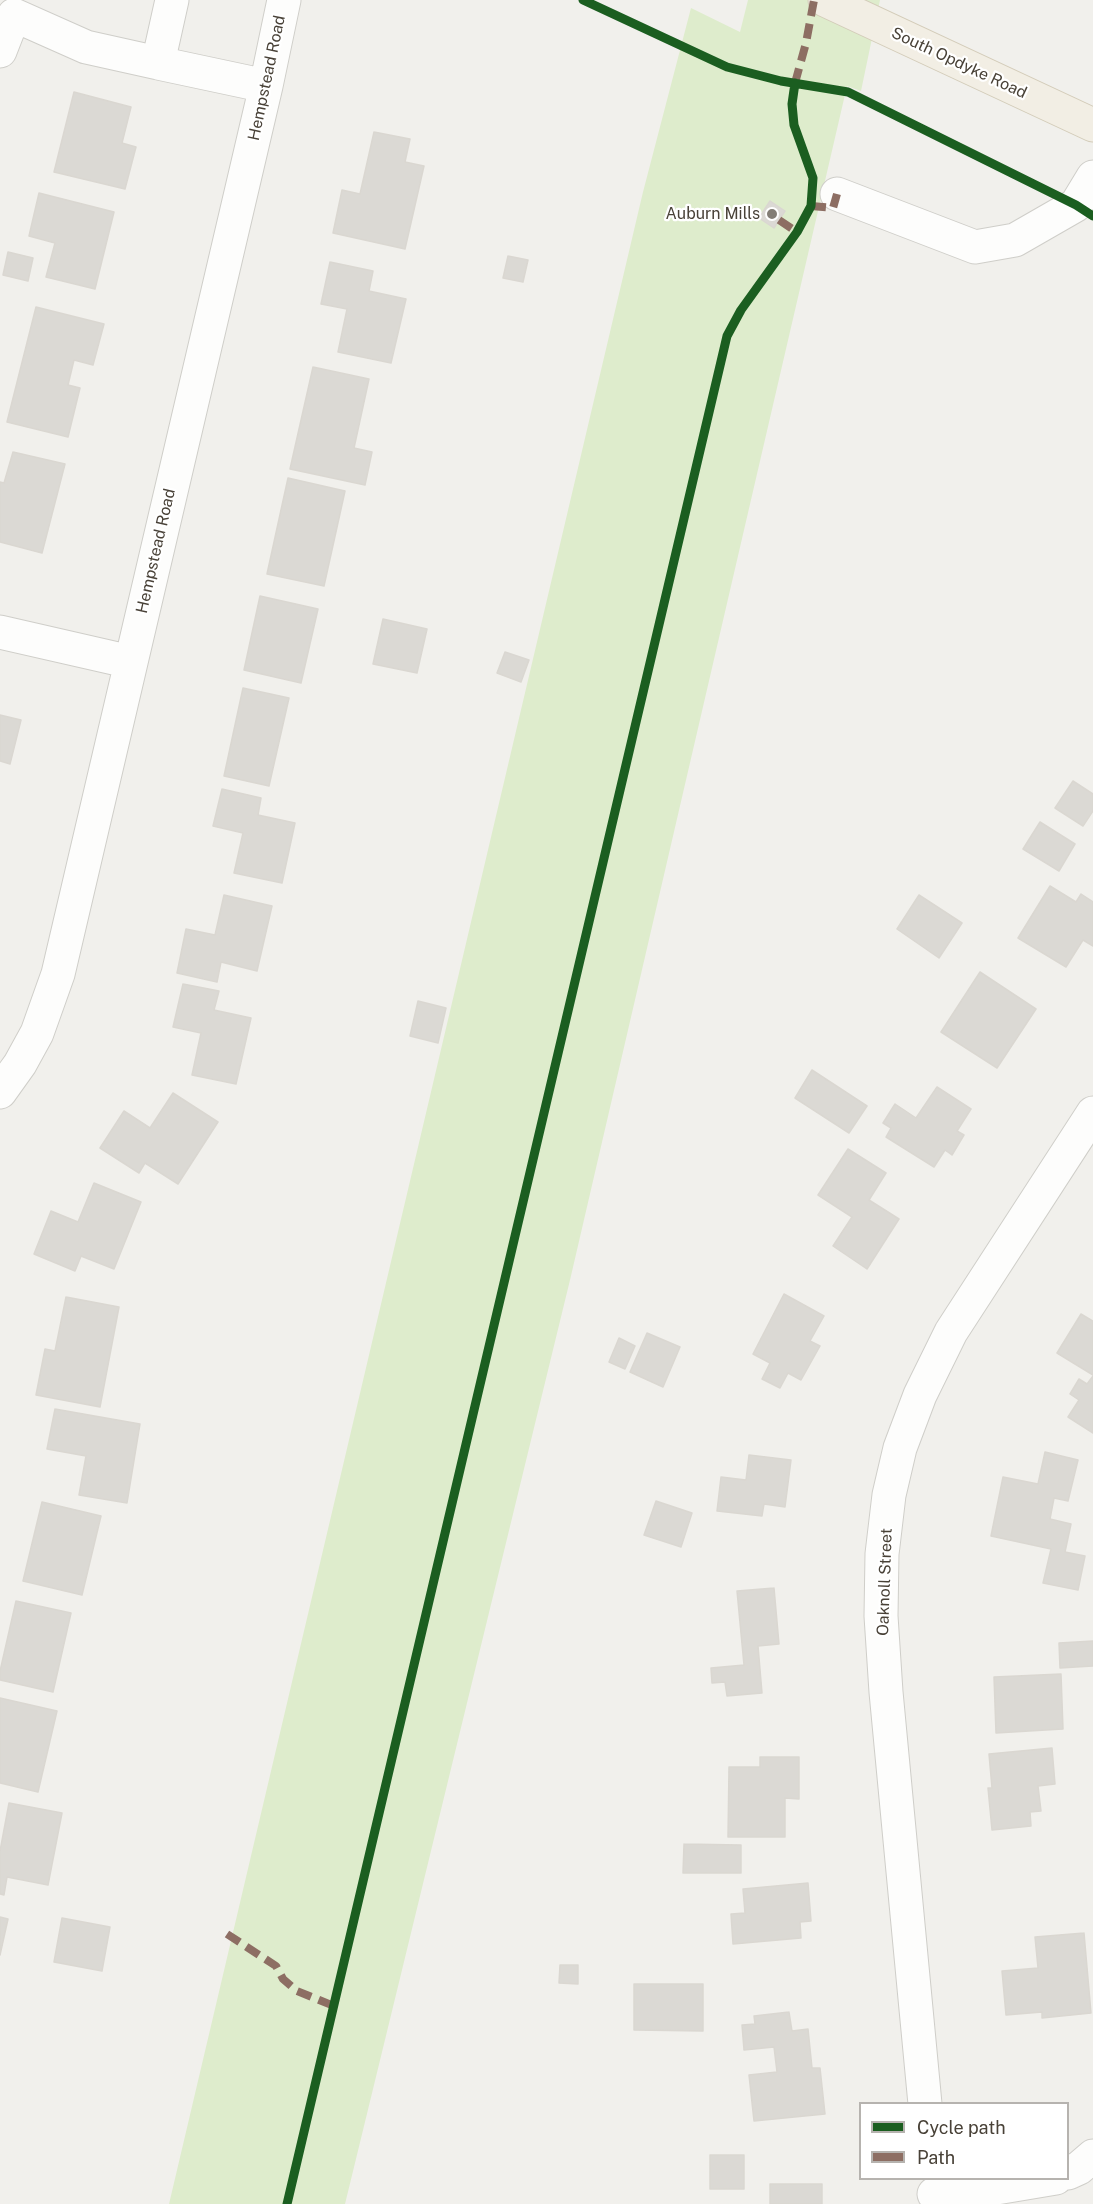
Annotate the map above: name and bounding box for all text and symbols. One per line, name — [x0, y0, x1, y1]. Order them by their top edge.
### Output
street label: Hempstead Road — [244, 14, 290, 142]
street label: South Opdyke Road — [888, 23, 1030, 103]
place label: Auburn Mills — [666, 204, 760, 224]
marker: Auburn Mills — [765, 207, 779, 221]
street label: Hempstead Road — [132, 487, 180, 615]
street label: Oaknoll Street — [874, 1528, 896, 1636]
legend — [859, 2102, 1069, 2180]
text: Cycle path — [917, 2117, 1006, 2138]
text: Path — [917, 2147, 955, 2168]

